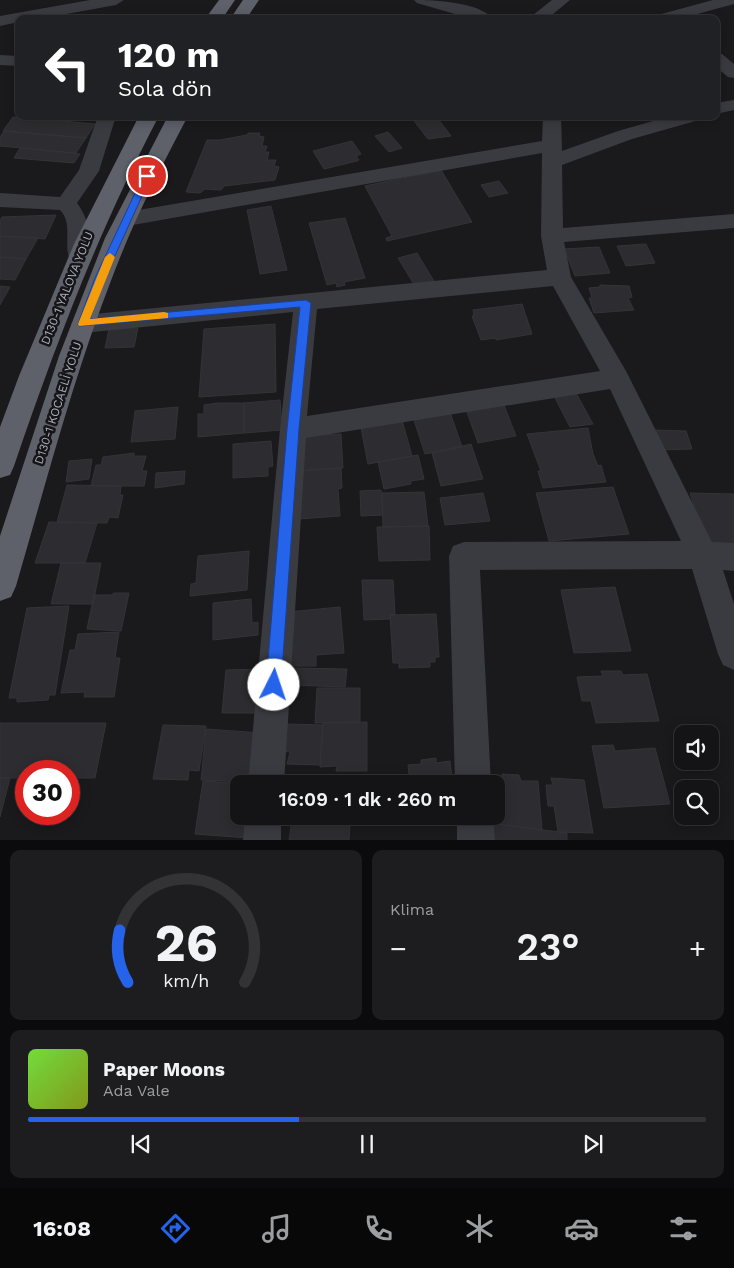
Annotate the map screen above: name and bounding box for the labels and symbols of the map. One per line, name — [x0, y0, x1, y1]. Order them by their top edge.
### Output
pin — [126, 155, 168, 197]
street label: D130-1 YALOVA YOLU — [38, 229, 96, 347]
street label: D130-1 KOCAELİ YOLU — [32, 340, 84, 466]
position arrow — [247, 658, 299, 710]
speed limit sign: 30 — [15, 760, 80, 825]

